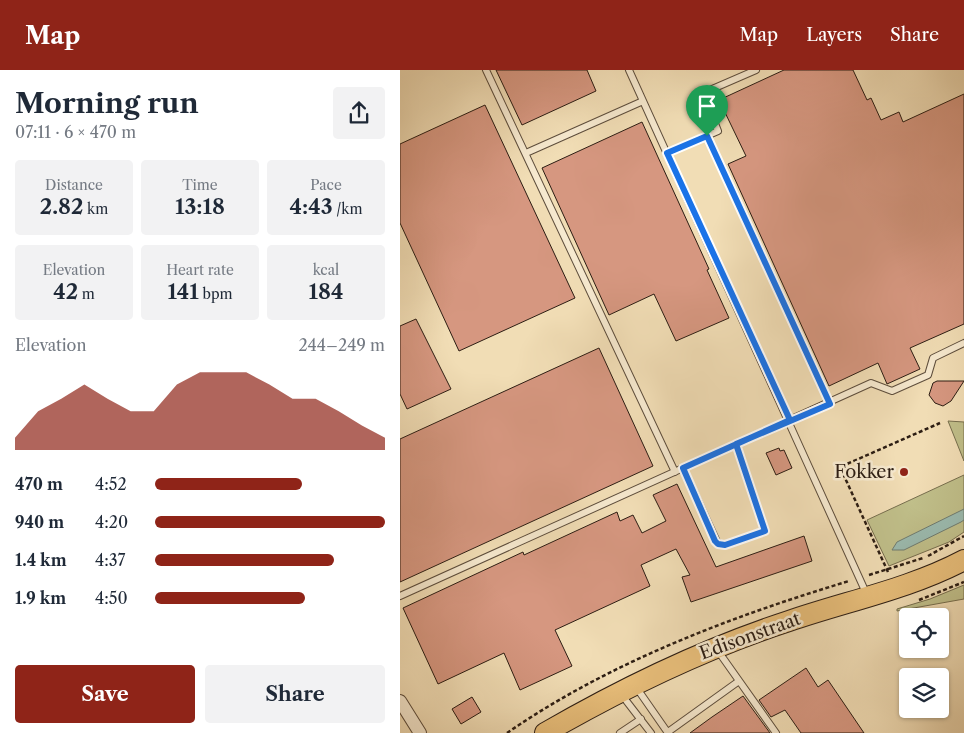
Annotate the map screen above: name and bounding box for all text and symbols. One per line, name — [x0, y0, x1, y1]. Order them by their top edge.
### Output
text: Map — [25, 21, 80, 50]
text: Map — [740, 24, 778, 46]
text: Layers — [806, 24, 862, 46]
text: Share — [890, 24, 939, 46]
pin — [686, 85, 728, 136]
text: Morning run — [15, 86, 199, 120]
button: share — [333, 87, 385, 139]
icon: arrive — [693, 92, 721, 120]
text: 07:11 · 6 × 470 m — [15, 122, 136, 142]
text: Distance — [45, 176, 103, 194]
text: Time — [182, 176, 218, 194]
text: Pace — [310, 176, 342, 194]
text: 2.82 — [40, 194, 83, 219]
text: 13:18 — [175, 194, 225, 219]
text: 4:43 — [290, 194, 333, 219]
text: km — [83, 200, 108, 218]
text: /km — [333, 200, 362, 218]
text: Elevation — [43, 261, 105, 279]
text: Heart rate — [166, 261, 234, 279]
text: kcal — [313, 261, 339, 279]
text: 42 — [53, 279, 78, 304]
text: 141 — [167, 279, 199, 304]
text: 184 — [309, 279, 343, 304]
text: m — [78, 285, 95, 303]
text: bpm — [199, 285, 233, 303]
text: Elevation — [15, 335, 86, 355]
text: 244–249 m — [298, 335, 385, 355]
place label: Fokker — [834, 461, 894, 483]
marker: Fokker — [898, 466, 910, 478]
text: 470 m — [15, 474, 63, 494]
text: 4:52 — [95, 474, 127, 494]
text: 940 m — [15, 512, 64, 532]
text: 4:20 — [95, 512, 128, 532]
text: 1.4 km — [15, 550, 67, 570]
text: 4:37 — [95, 550, 125, 570]
text: 1.9 km — [15, 588, 66, 608]
text: 4:50 — [95, 588, 128, 608]
street label: Edisonstraat — [696, 607, 804, 664]
map controls — [899, 608, 949, 718]
button: locate — [899, 608, 949, 658]
button: Save — [15, 665, 195, 723]
button: Share — [205, 665, 385, 723]
button: layers — [899, 668, 949, 718]

